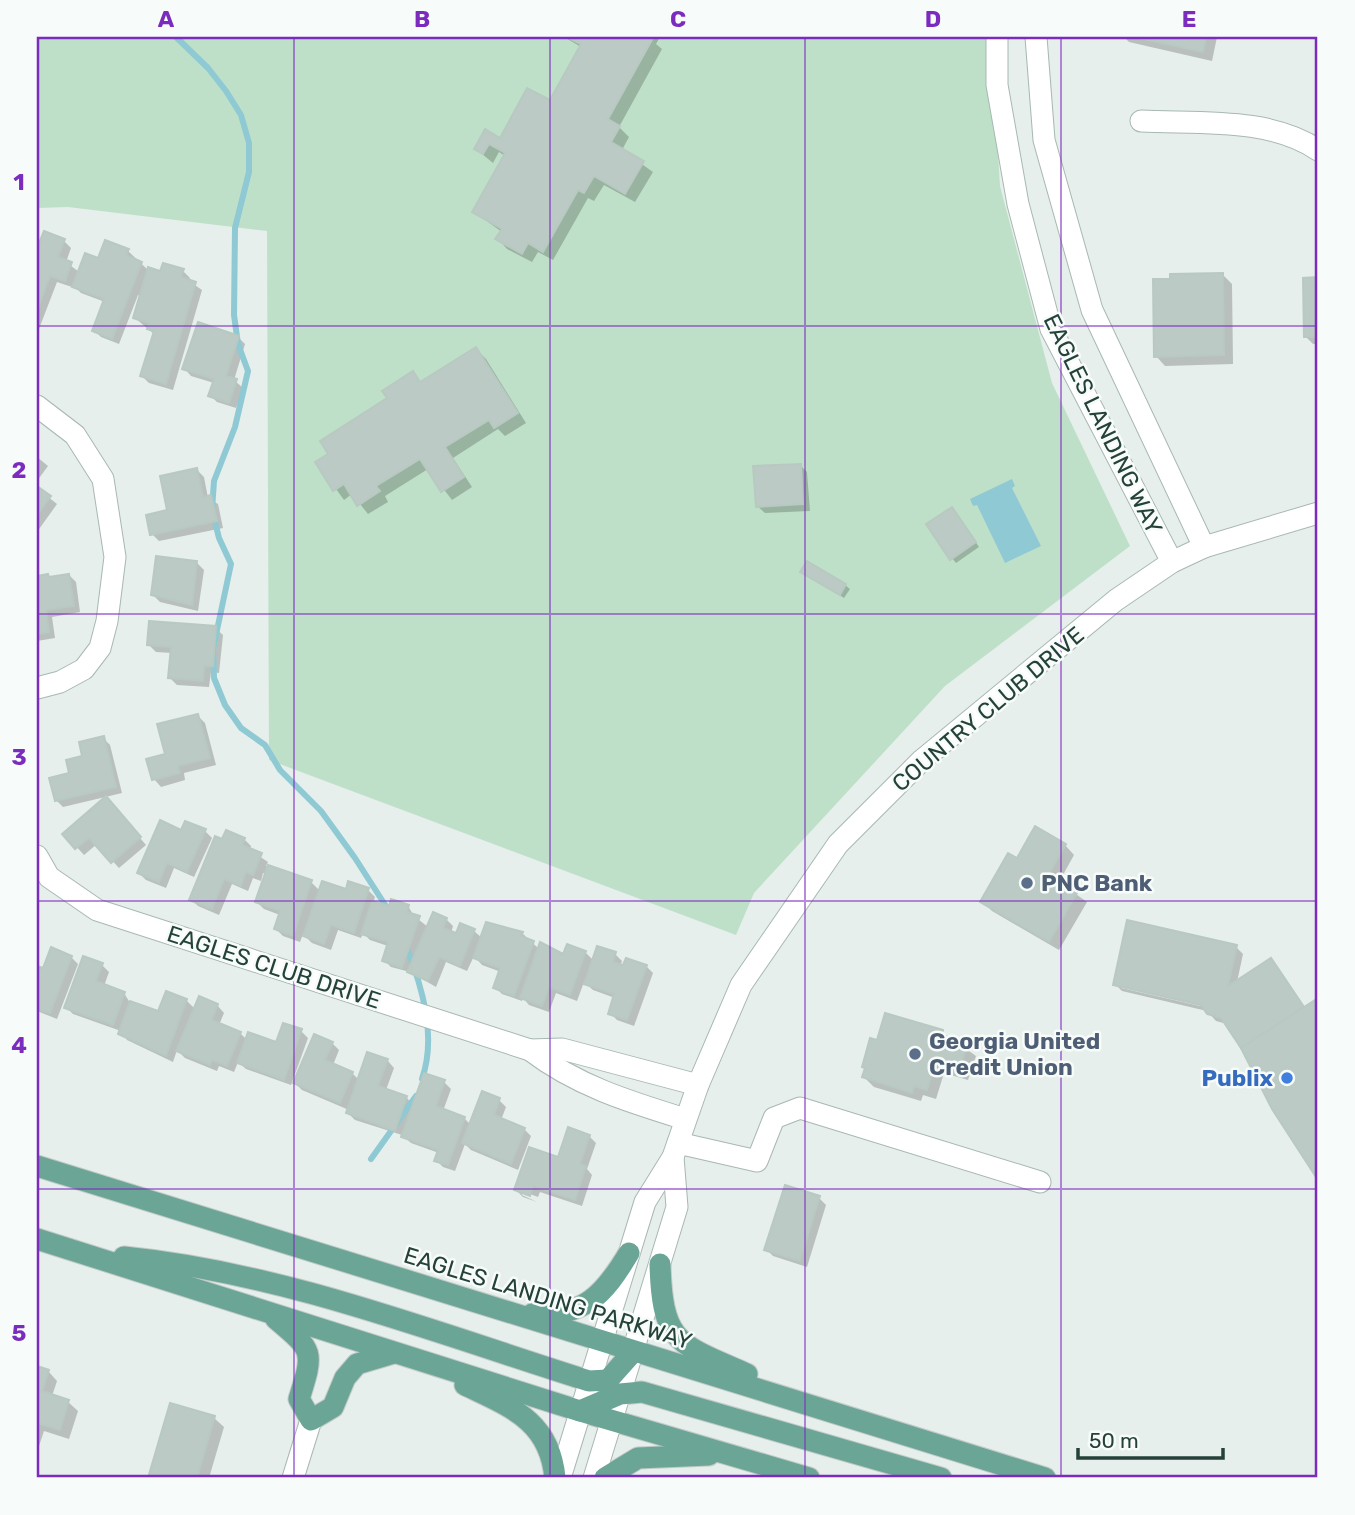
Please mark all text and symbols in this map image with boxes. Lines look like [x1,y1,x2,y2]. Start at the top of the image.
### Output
text: A [158,5,175,33]
text: B [414,5,430,33]
text: C [670,5,686,33]
text: D [925,5,941,33]
text: E [1182,5,1196,33]
text: 1 [13,168,25,196]
street label: EAGLES LANDING WAY [1038,309,1169,539]
text: 2 [12,456,26,484]
street label: COUNTRY CLUB DRIVE [886,621,1090,797]
text: 3 [11,743,27,771]
place label: PNC Bank [1041,869,1153,897]
marker: PNC Bank [1019,875,1035,891]
street label: EAGLES CLUB DRIVE [164,919,384,1015]
place label: Georgia United Credit Union [929,1027,1100,1081]
text: 4 [11,1031,27,1059]
marker: Georgia United Credit Union [907,1046,923,1062]
place label: Publix [1202,1064,1273,1092]
marker: Publix [1279,1070,1295,1086]
street label: EAGLES LANDING PARKWAY [401,1241,696,1355]
text: 5 [12,1319,27,1347]
scale bar [1078,1417,1224,1461]
text: 50 m [1089,1428,1139,1453]

